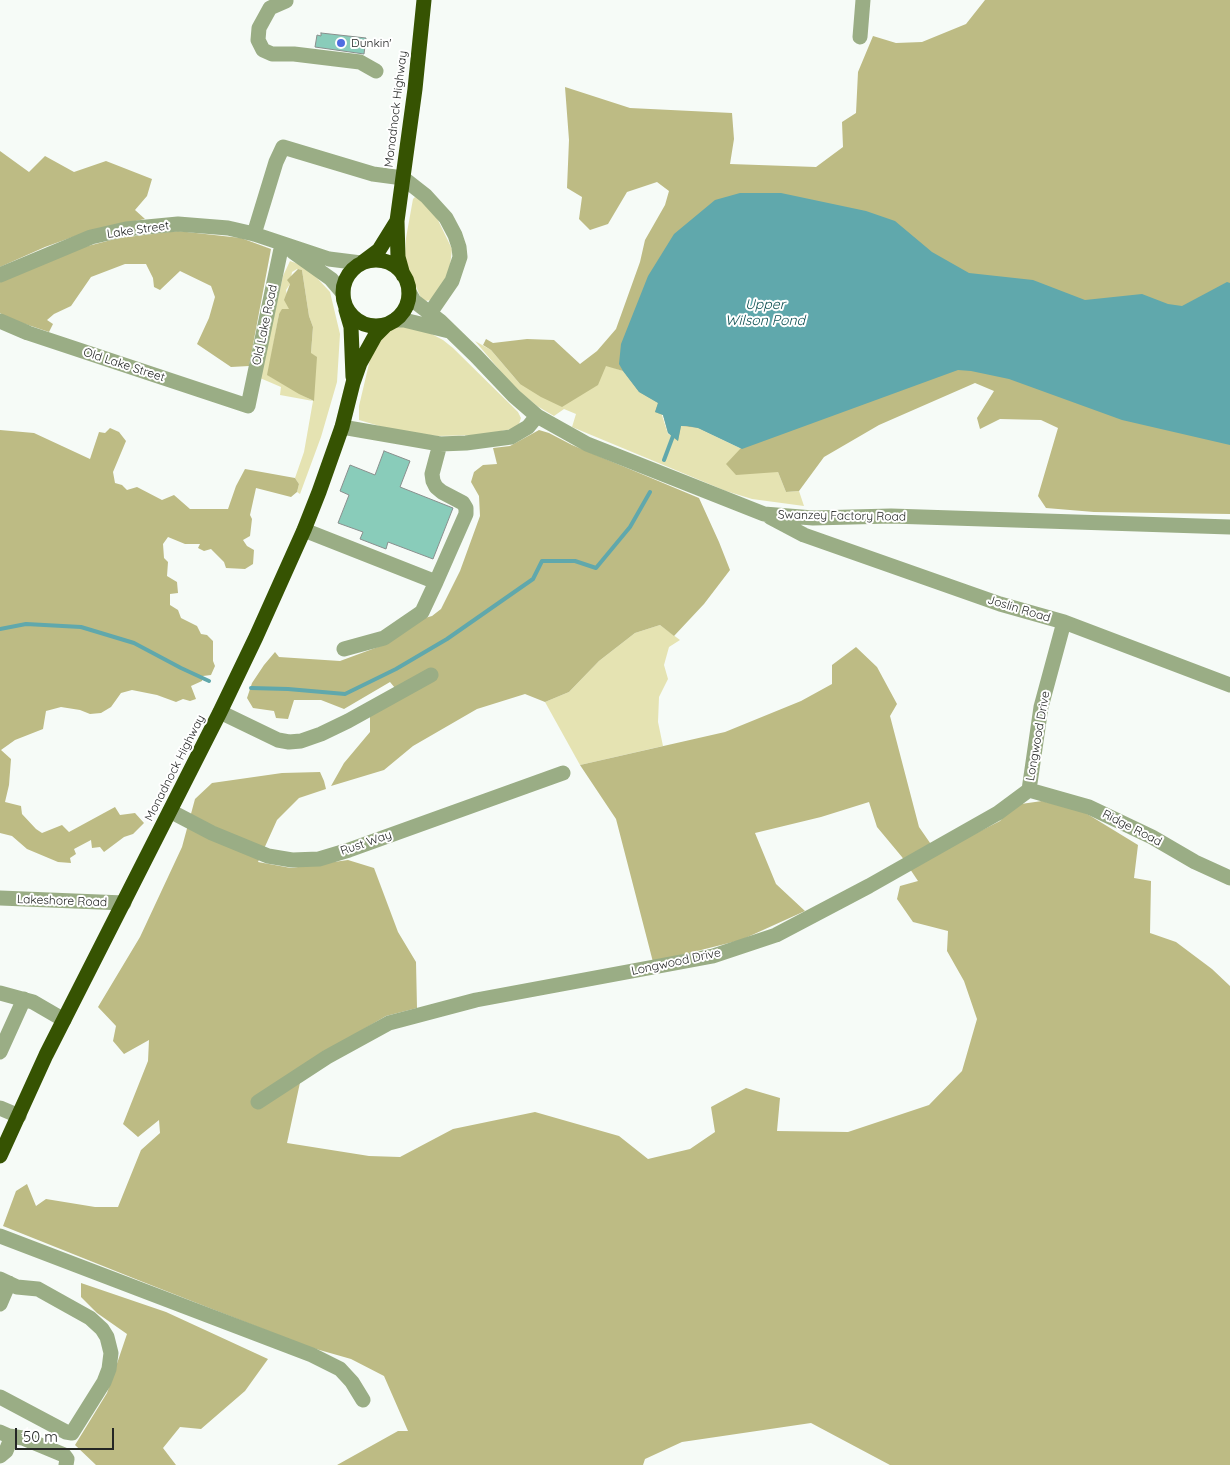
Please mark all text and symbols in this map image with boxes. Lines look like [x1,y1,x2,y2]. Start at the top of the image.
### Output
place label: Dunkin' [351,36,392,50]
marker: Dunkin' [335,37,347,49]
street label: Monadnock Highway [382,50,410,168]
street label: Lake Street [106,219,170,241]
street label: Old Lake Road [249,283,281,367]
water label: Upper Wilson Pond [725,297,805,330]
street label: Old Lake Street [81,345,167,385]
street label: Swanzey Factory Road [778,508,906,524]
street label: Joslin Road [986,593,1052,625]
street label: Longwood Drive [1023,690,1053,782]
street label: Monadnock Highway [142,712,208,824]
street label: Ridge Road [1100,807,1164,849]
street label: Rust Way [338,828,394,858]
street label: Lakeshore Road [17,892,107,910]
street label: Longwood Drive [630,945,722,979]
scale bar [18,1418,116,1450]
text: 50 m [23,1427,58,1446]

